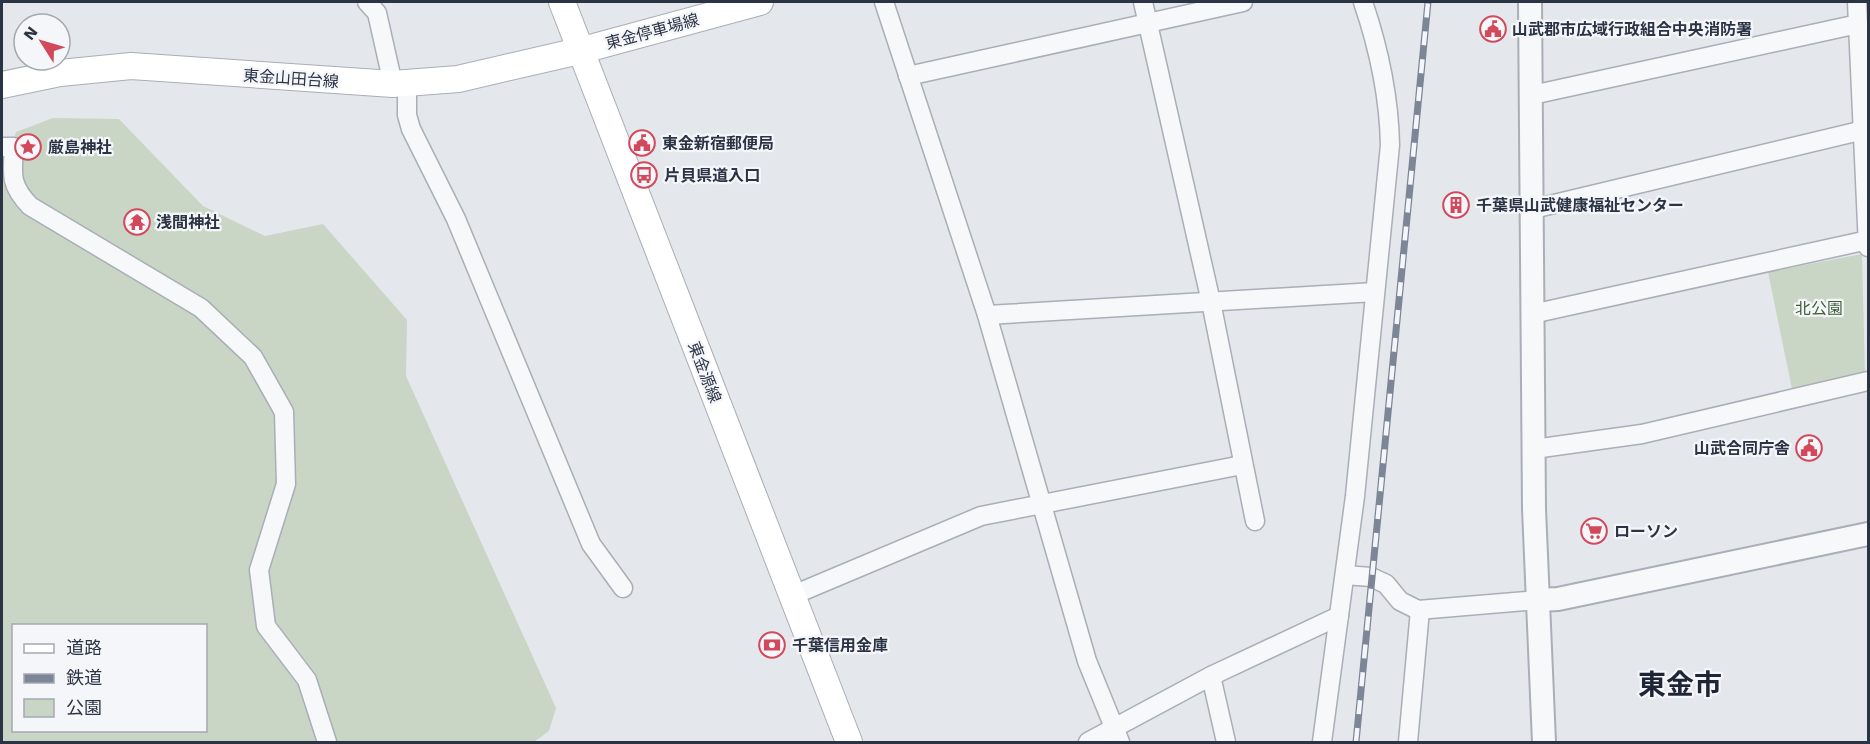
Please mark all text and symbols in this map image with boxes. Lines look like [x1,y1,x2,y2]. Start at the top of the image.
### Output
street label: 東金停車場線 [603,10,701,53]
north arrow [12,12,72,72]
public building icon: 山武郡市広域行政組合中央消防署 [1478,14,1508,44]
place label: 山武郡市広域行政組合中央消防署 [1512,20,1752,39]
text: N [19,23,42,44]
street label: 東金山田台線 [242,66,340,91]
public building icon: 東金新宿郵便局 [627,128,657,158]
place icon: 厳島神社 [13,132,43,162]
place label: 東金新宿郵便局 [662,134,774,153]
place label: 厳島神社 [48,138,112,157]
bus stop icon: 片貝県道入口 [629,160,659,190]
place label: 片貝県道入口 [664,166,760,185]
building icon: 千葉県山武健康福祉センター [1441,190,1471,220]
place label: 千葉県山武健康福祉センター [1476,196,1684,215]
temple icon: 浅間神社 [122,207,152,237]
place label: 浅間神社 [156,213,220,232]
park label: 北公園 [1795,299,1843,318]
street label: 東金源線 [684,339,725,405]
public building icon: 山武合同庁舎 [1794,433,1824,463]
place label: 山武合同庁舎 [1694,439,1790,458]
supermarket icon: ローソン [1579,516,1609,546]
place label: ローソン [1614,522,1678,541]
legend [12,624,207,732]
bank icon: 千葉信用金庫 [757,630,787,660]
place label: 千葉信用金庫 [792,636,888,655]
text: 道路 [66,637,102,658]
text: 鉄道 [66,667,102,688]
district label: 東金市 [1638,668,1722,701]
text: 公園 [66,697,102,718]

